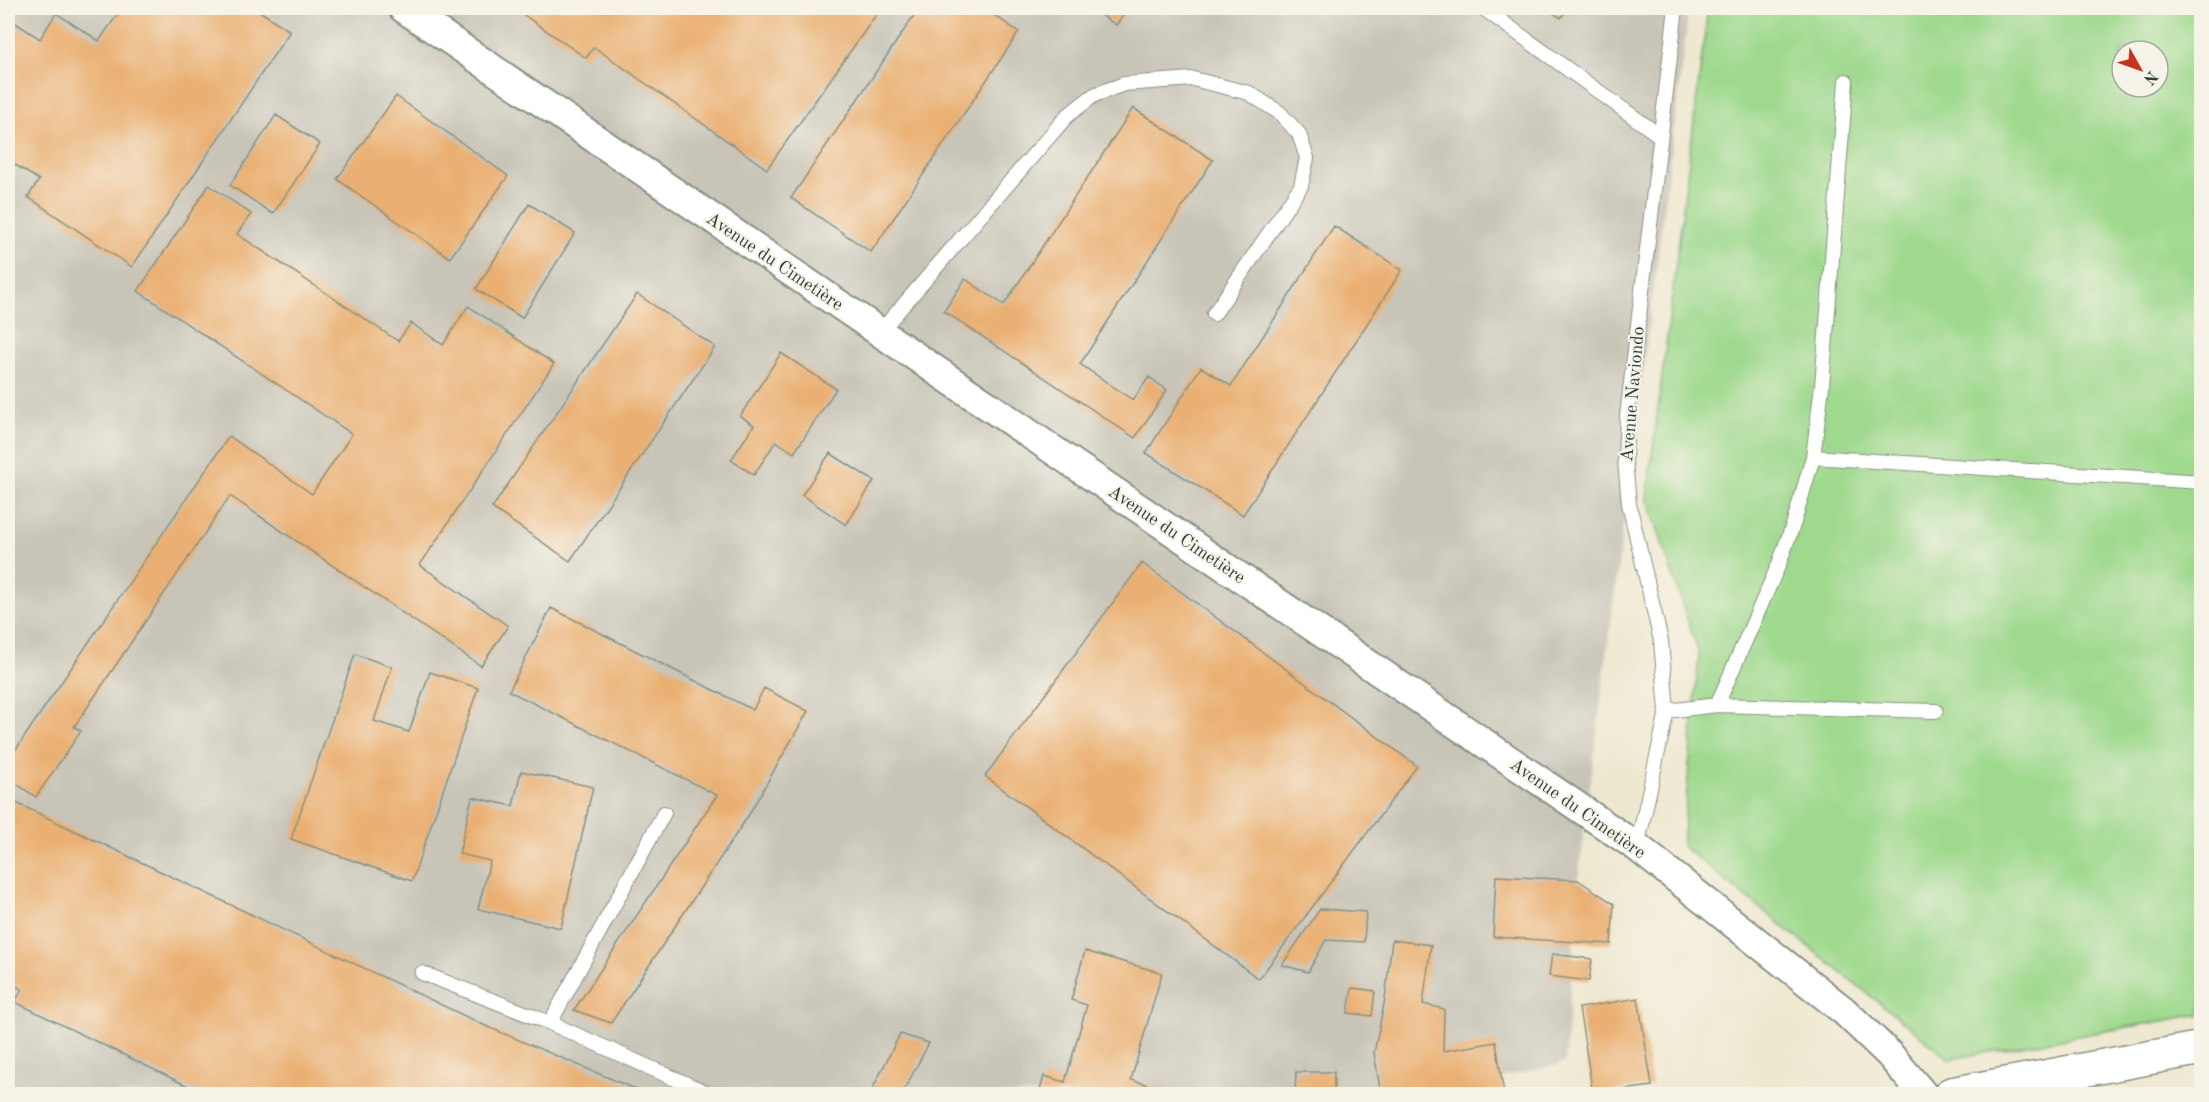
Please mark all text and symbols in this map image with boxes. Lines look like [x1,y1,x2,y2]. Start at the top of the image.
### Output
north arrow [2110,39,2170,99]
text: N [2139,68,2160,88]
street label: Avenue du Cimetière [703,209,846,314]
street label: Avenue Naviondo [1618,326,1648,462]
street label: Avenue du Cimetière [1105,482,1248,587]
street label: Avenue du Cimetière [1506,755,1648,862]

